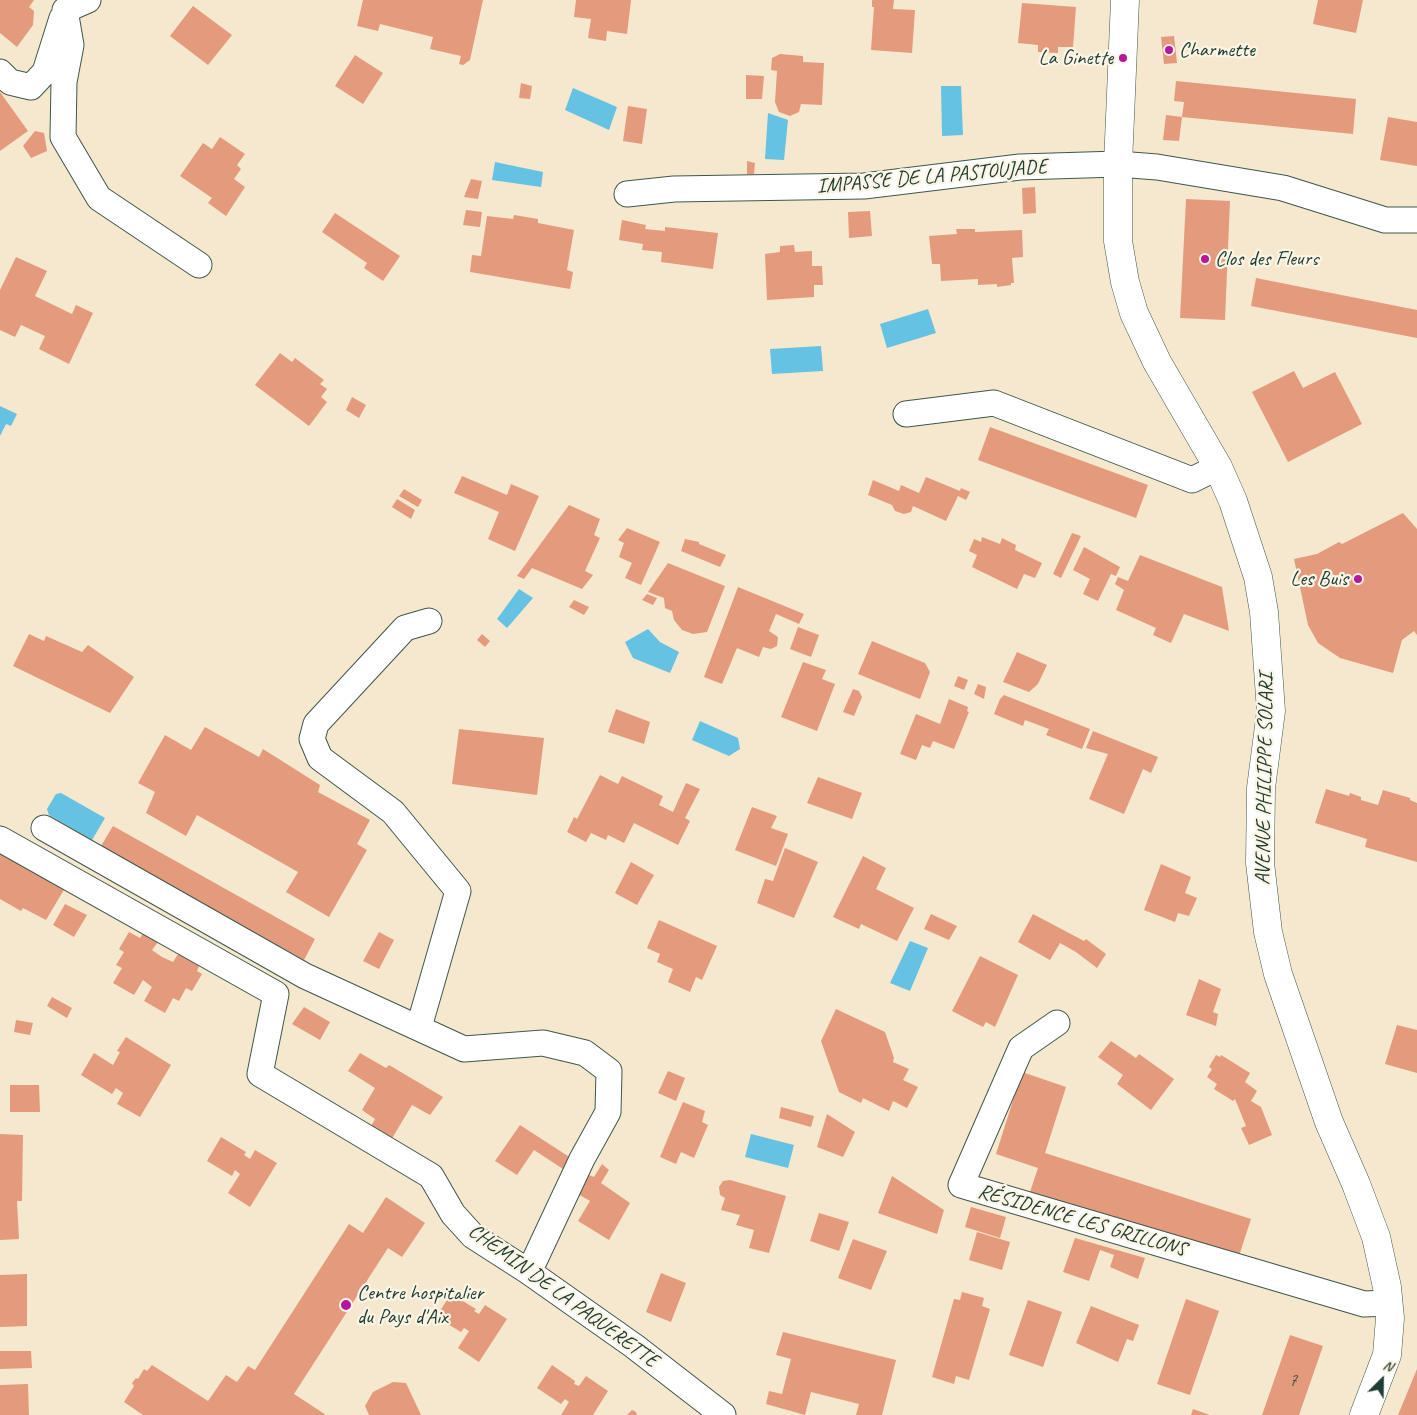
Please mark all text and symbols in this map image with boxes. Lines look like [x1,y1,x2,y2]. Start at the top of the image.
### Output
place label: Charmette [1179,37,1255,63]
marker: Charmette [1163,44,1175,56]
place label: La Ginette [1038,45,1113,71]
marker: La Ginette [1117,52,1129,64]
street label: IMPASSE DE LA PASTOUJADE [816,154,1048,200]
place label: Clos des Fleurs [1215,246,1318,272]
marker: Clos des Fleurs [1199,253,1211,265]
place label: Les Buis [1290,566,1348,592]
marker: Les Buis [1352,573,1364,585]
street label: AVENUE PHILIPPE SOLARI [1251,673,1279,885]
street label: RÉSIDENCE LES GRILLONS [975,1179,1189,1263]
street label: CHEMIN DE LA PAQUERETTE [463,1219,663,1373]
place label: Centre hospitalier du Pays d'Aix [357,1280,483,1330]
marker: Centre hospitalier du Pays d'Aix [339,1298,353,1312]
north arrow [1357,1355,1407,1405]
text: N [1381,1356,1395,1375]
house number: 7 [1289,1370,1297,1392]

